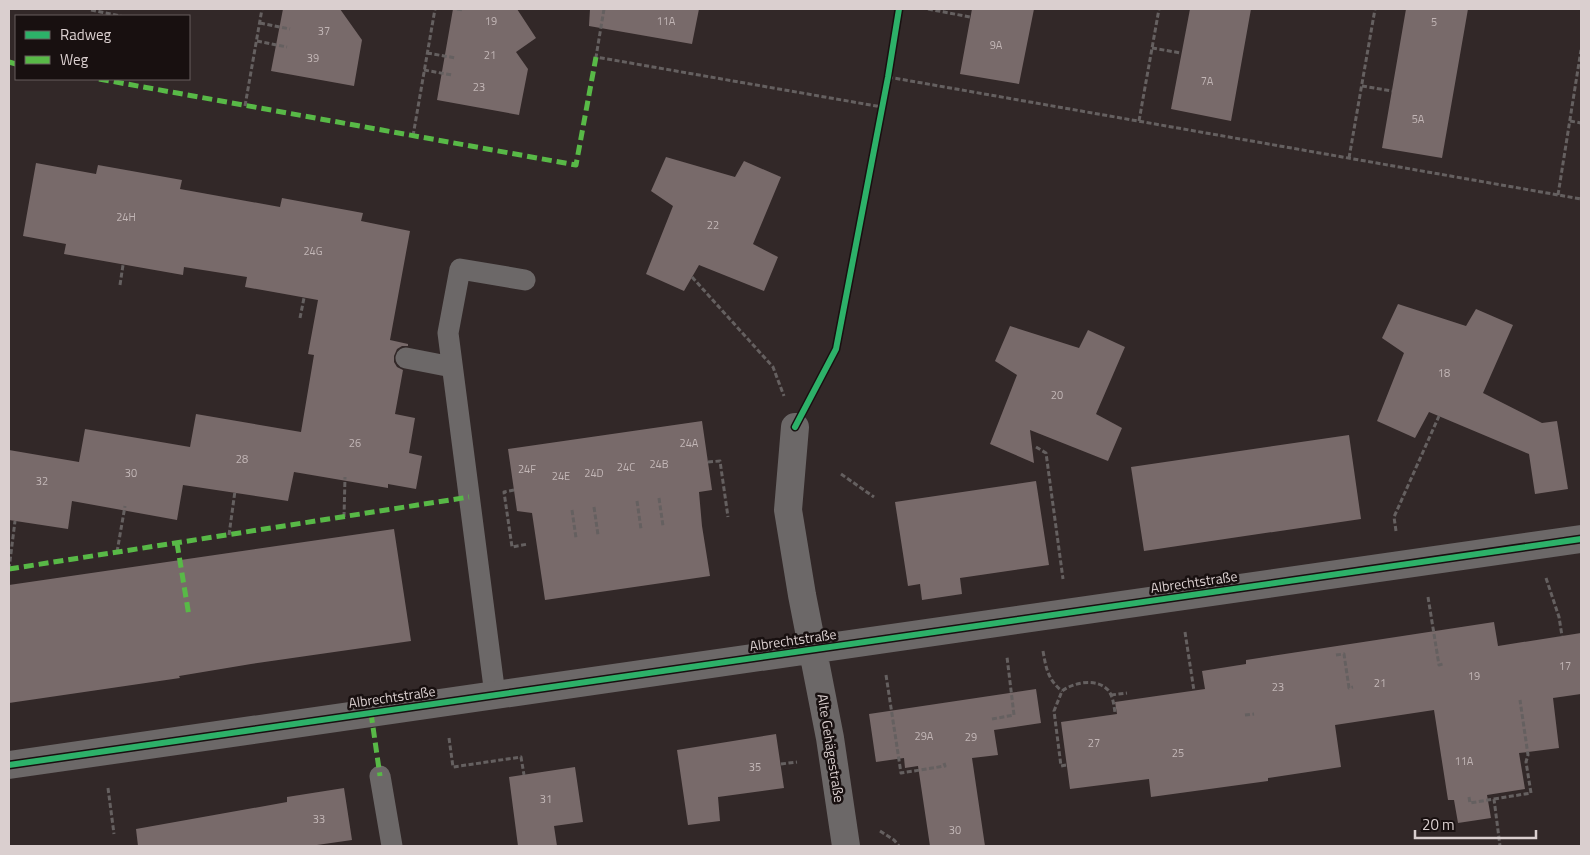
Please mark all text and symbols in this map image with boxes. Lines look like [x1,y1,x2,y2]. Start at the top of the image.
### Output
house number: 19 [485,13,497,29]
house number: 11A [657,13,676,29]
house number: 5 [1431,14,1437,30]
legend [15,15,190,80]
text: Radweg [60,23,112,46]
house number: 37 [318,23,330,39]
house number: 9A [990,37,1003,53]
house number: 21 [484,47,496,63]
text: Weg [60,48,89,71]
house number: 39 [307,50,319,66]
house number: 7A [1201,73,1214,89]
house number: 23 [473,79,485,95]
house number: 5A [1412,111,1425,127]
house number: 24H [116,209,136,225]
house number: 22 [707,217,719,233]
house number: 24G [303,243,323,259]
house number: 18 [1438,365,1450,381]
house number: 20 [1051,387,1063,403]
house number: 26 [349,435,361,451]
house number: 24A [680,435,699,451]
house number: 28 [236,451,248,467]
house number: 24B [649,456,669,472]
house number: 24C [617,459,635,475]
house number: 24F [518,461,536,477]
house number: 30 [125,465,137,481]
house number: 24D [584,465,604,481]
house number: 24E [552,468,570,484]
house number: 32 [36,473,48,489]
street label: Albrechtstraße [1149,565,1239,598]
street label: Albrechtstraße [748,623,838,656]
house number: 17 [1559,658,1571,674]
house number: 19 [1468,668,1480,684]
house number: 21 [1374,675,1386,691]
house number: 23 [1272,679,1284,695]
street label: Albrechtstraße [347,680,437,713]
street label: Alte Gehägestraße [813,692,850,804]
house number: 29A [915,728,934,744]
house number: 29 [965,729,977,745]
house number: 27 [1088,735,1100,751]
house number: 25 [1172,745,1184,761]
house number: 11A [1455,753,1474,769]
house number: 35 [749,759,761,775]
house number: 31 [540,791,552,807]
scale bar [1415,808,1536,840]
house number: 33 [313,811,325,827]
text: 20 m [1422,813,1455,836]
house number: 30 [949,822,961,838]

